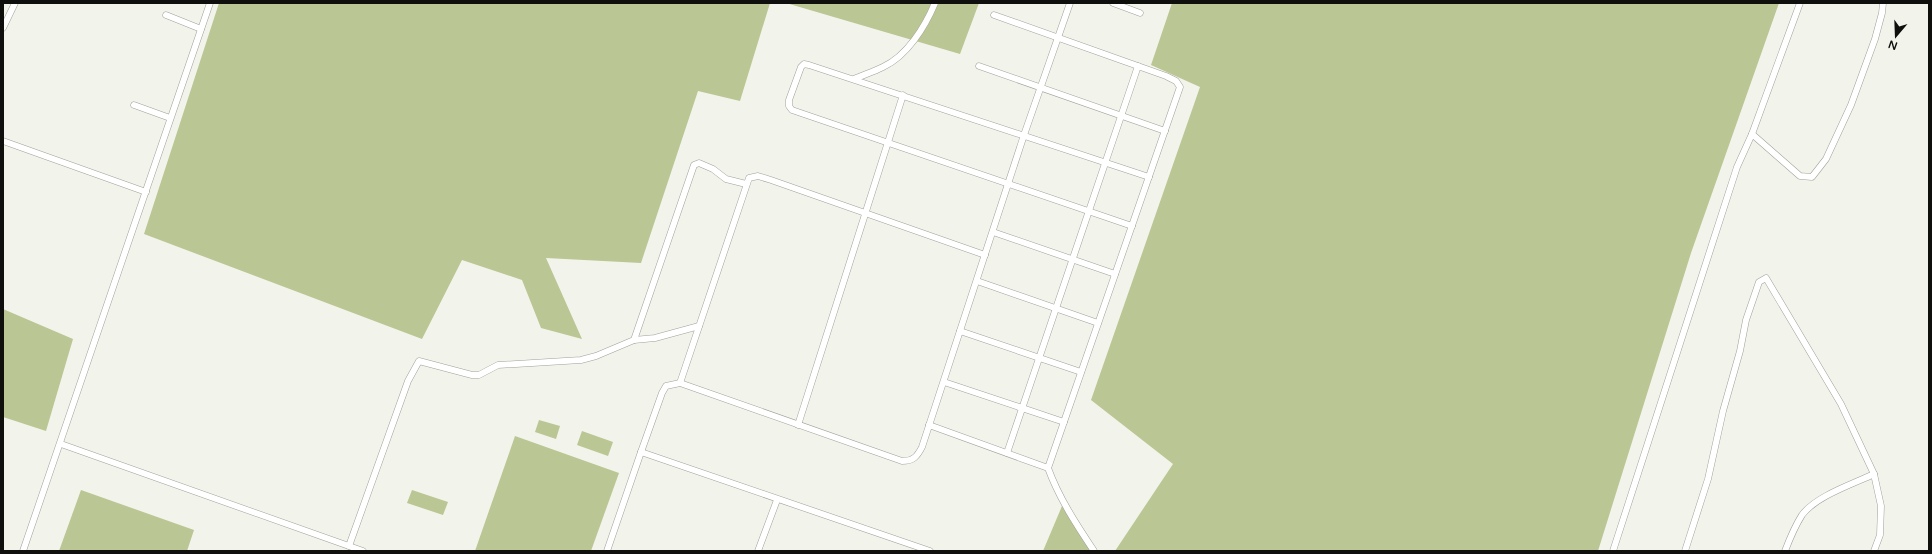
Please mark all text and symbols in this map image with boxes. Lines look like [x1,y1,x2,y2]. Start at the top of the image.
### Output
north arrow [1876,16,1916,56]
text: N [1887,37,1899,53]

